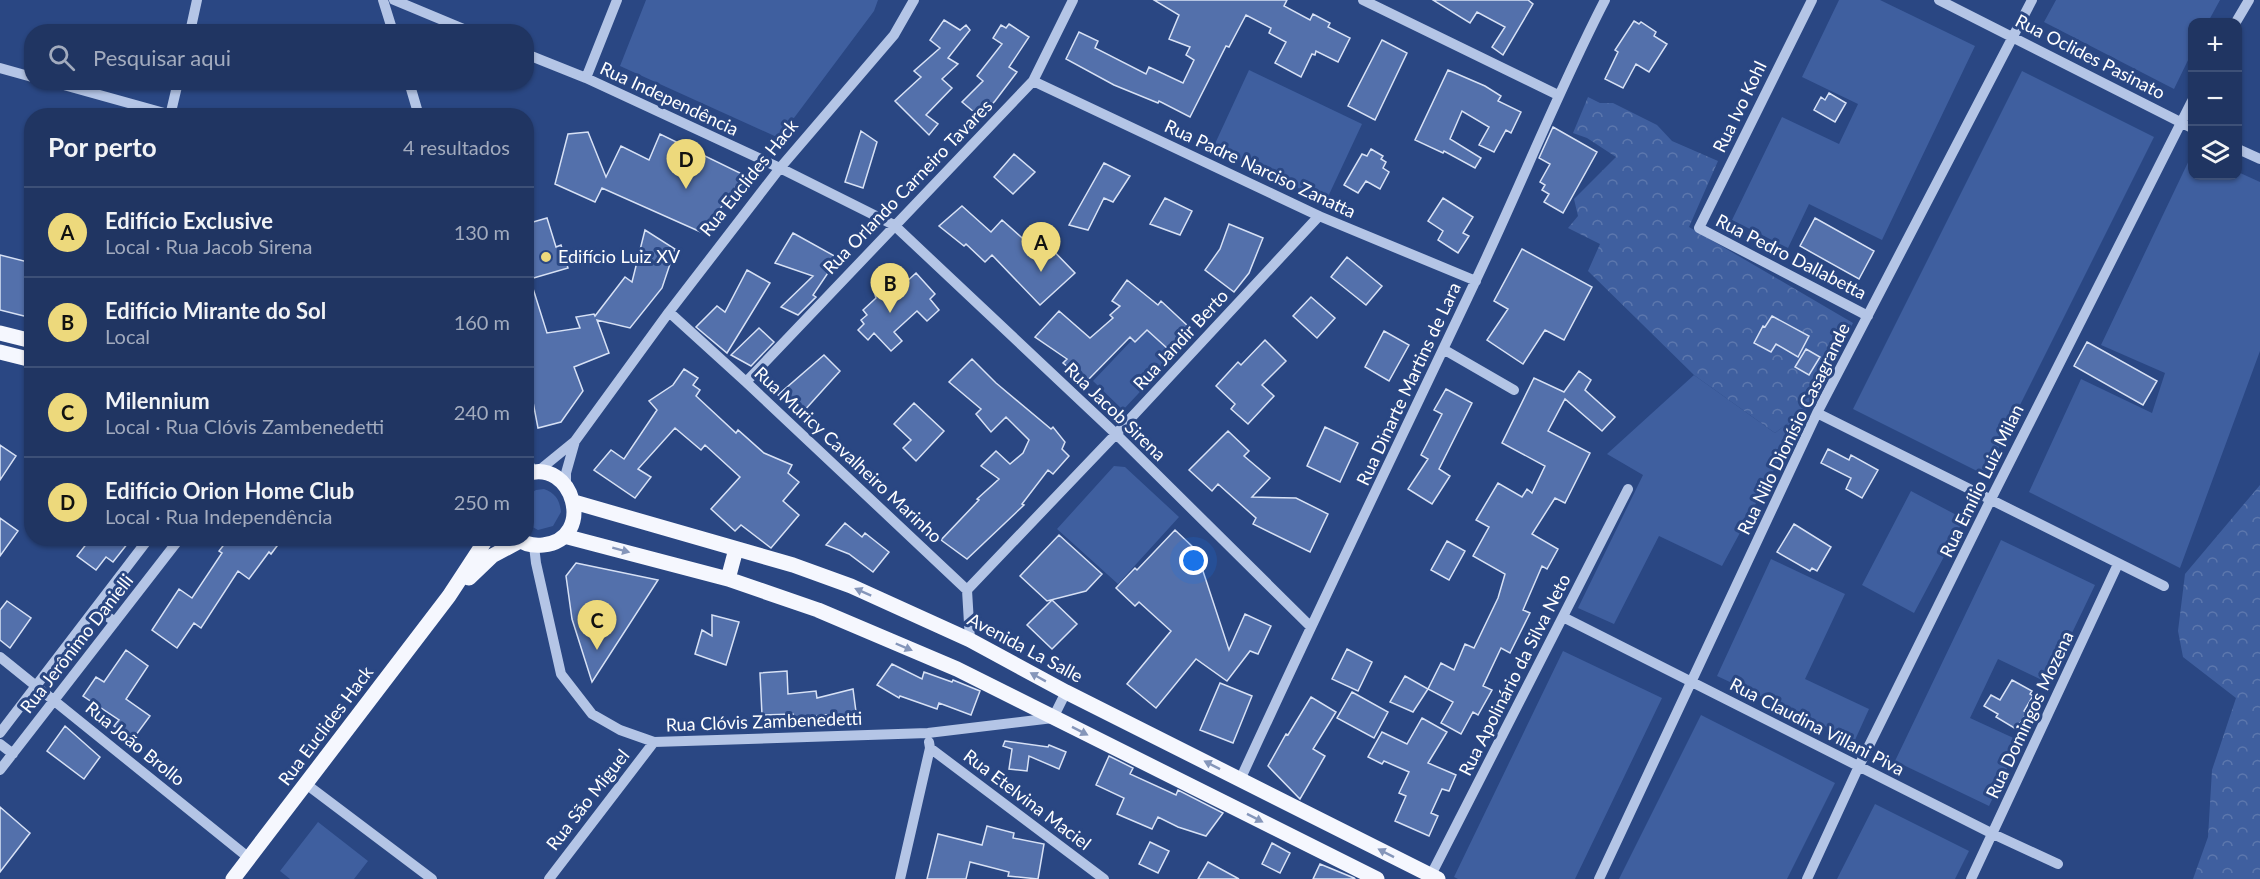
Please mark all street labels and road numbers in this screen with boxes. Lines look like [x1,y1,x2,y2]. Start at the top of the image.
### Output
street label: Rua Oclides Pasinato [2012,9,2169,103]
street label: Rua Independência [597,56,742,140]
street label: Rua Ivo Kohl [1708,57,1771,156]
street label: Rua Orlando Carneiro Tavares [818,94,997,278]
street label: Rua Euclides Hack [694,114,803,240]
street label: Rua Padre Narciso Zanatta [1161,114,1359,222]
street label: Rua Pedro Dallabetta [1712,209,1870,304]
street label: Rua Dinarte Martins de Lara [1351,279,1465,489]
street label: Rua Jandir Berto [1128,284,1232,394]
street label: Rua Nilo Dionísio Casagrande [1732,319,1854,538]
street label: Rua Jacob Sirena [1061,357,1171,465]
street label: Rua Muricy Cavalheiro Marinho [750,361,947,547]
street label: Rua Emílio Luiz Milan [1935,400,2028,561]
street label: Rua Jerônimo Danielli [15,570,137,717]
street label: Rua Apolinário da Silva Neto [1454,570,1575,779]
street label: Avenida La Salle [964,608,1087,687]
street label: Rua Domingos Mozena [1981,627,2078,802]
street label: Rua Euclides Hack [273,661,378,789]
street label: Rua Claudina Villani Piva [1726,672,1908,780]
street label: Rua João Brollo [81,696,190,790]
street label: Rua Clóvis Zambenedetti [665,707,863,735]
street label: Rua Etelvina Maciel [960,744,1096,854]
street label: Rua São Miguel [541,745,633,854]

